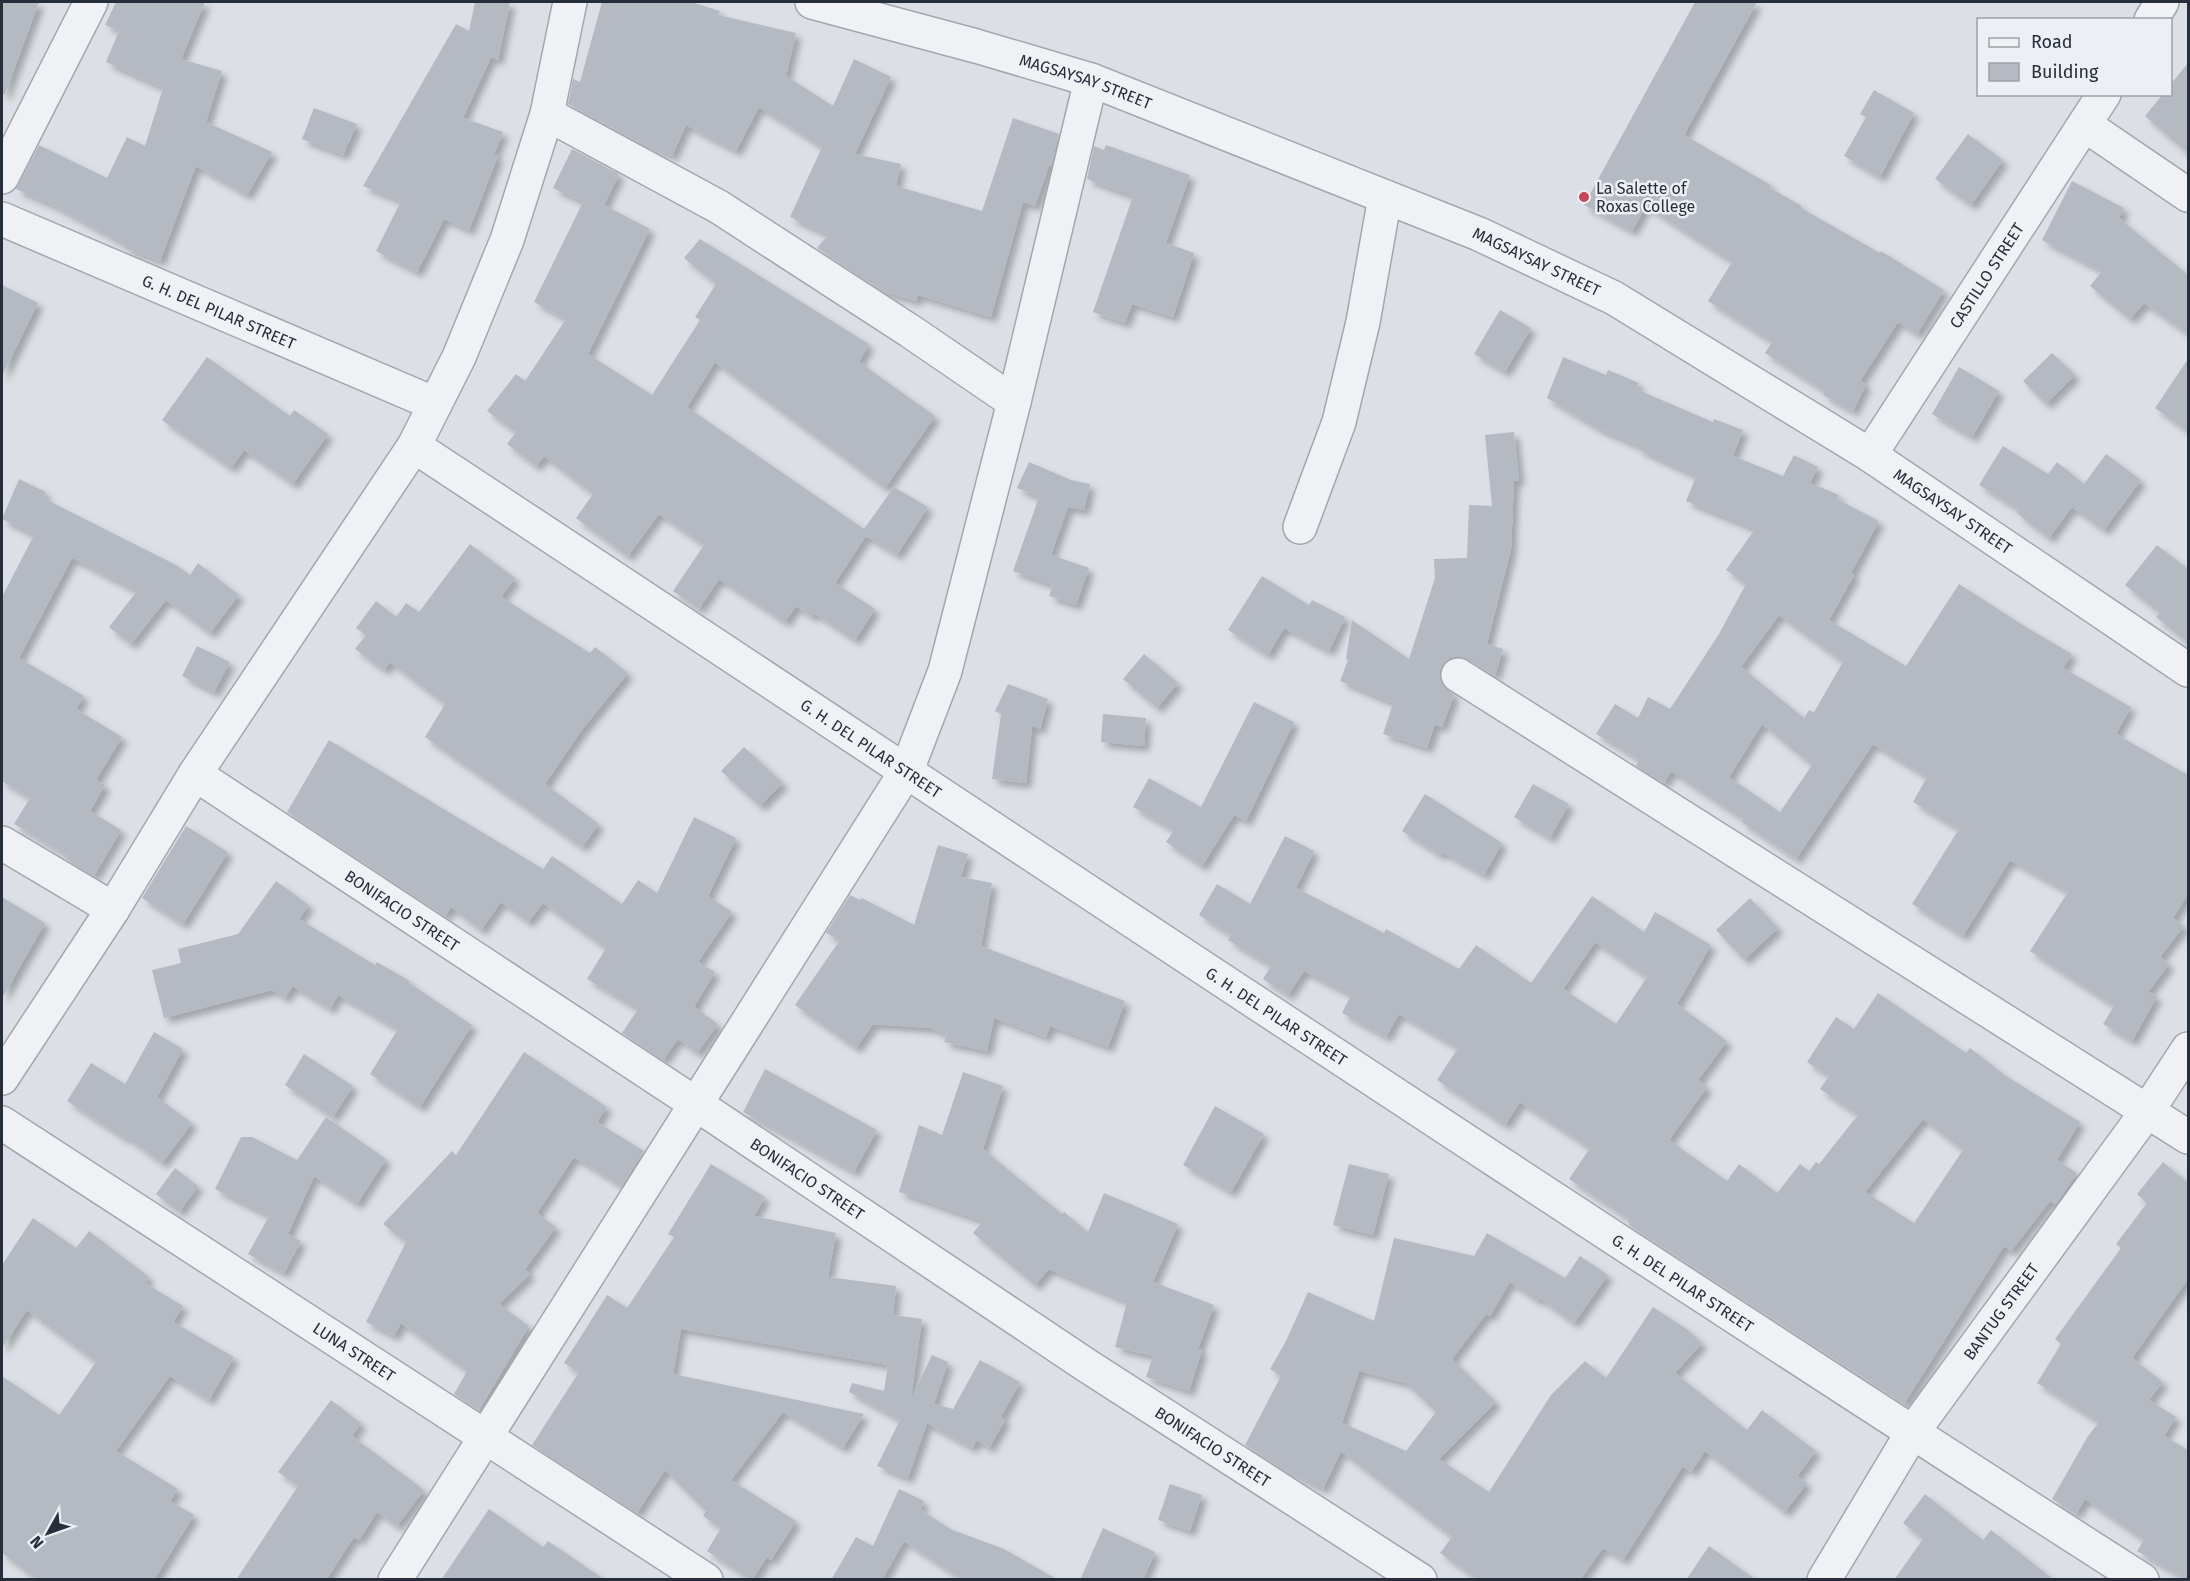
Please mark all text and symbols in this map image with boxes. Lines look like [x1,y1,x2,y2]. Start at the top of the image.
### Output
legend [1977,18,2172,96]
text: Road [2031,31,2073,53]
street label: MAGSAYSAY STREET [1017,50,1155,113]
text: Building [2031,61,2099,83]
place label: La Salette of Roxas College [1596,179,1695,216]
marker: La Salette of Roxas College [1577,190,1591,204]
street label: CASTILLO STREET [1945,219,2028,332]
street label: MAGSAYSAY STREET [1470,223,1604,300]
street label: G. H. DEL PILAR STREET [139,271,299,353]
street label: MAGSAYSAY STREET [1890,464,2016,558]
street label: G. H. DEL PILAR STREET [797,695,946,802]
street label: BONIFACIO STREET [341,866,464,955]
street label: G. H. DEL PILAR STREET [1202,963,1351,1070]
street label: BONIFACIO STREET [747,1134,869,1224]
street label: G. H. DEL PILAR STREET [1609,1230,1758,1336]
street label: BANTUG STREET [1959,1259,2043,1363]
street label: LUNA STREET [310,1318,400,1386]
street label: BONIFACIO STREET [1152,1403,1275,1491]
north arrow [18,1503,78,1563]
text: N [26,1532,48,1552]

